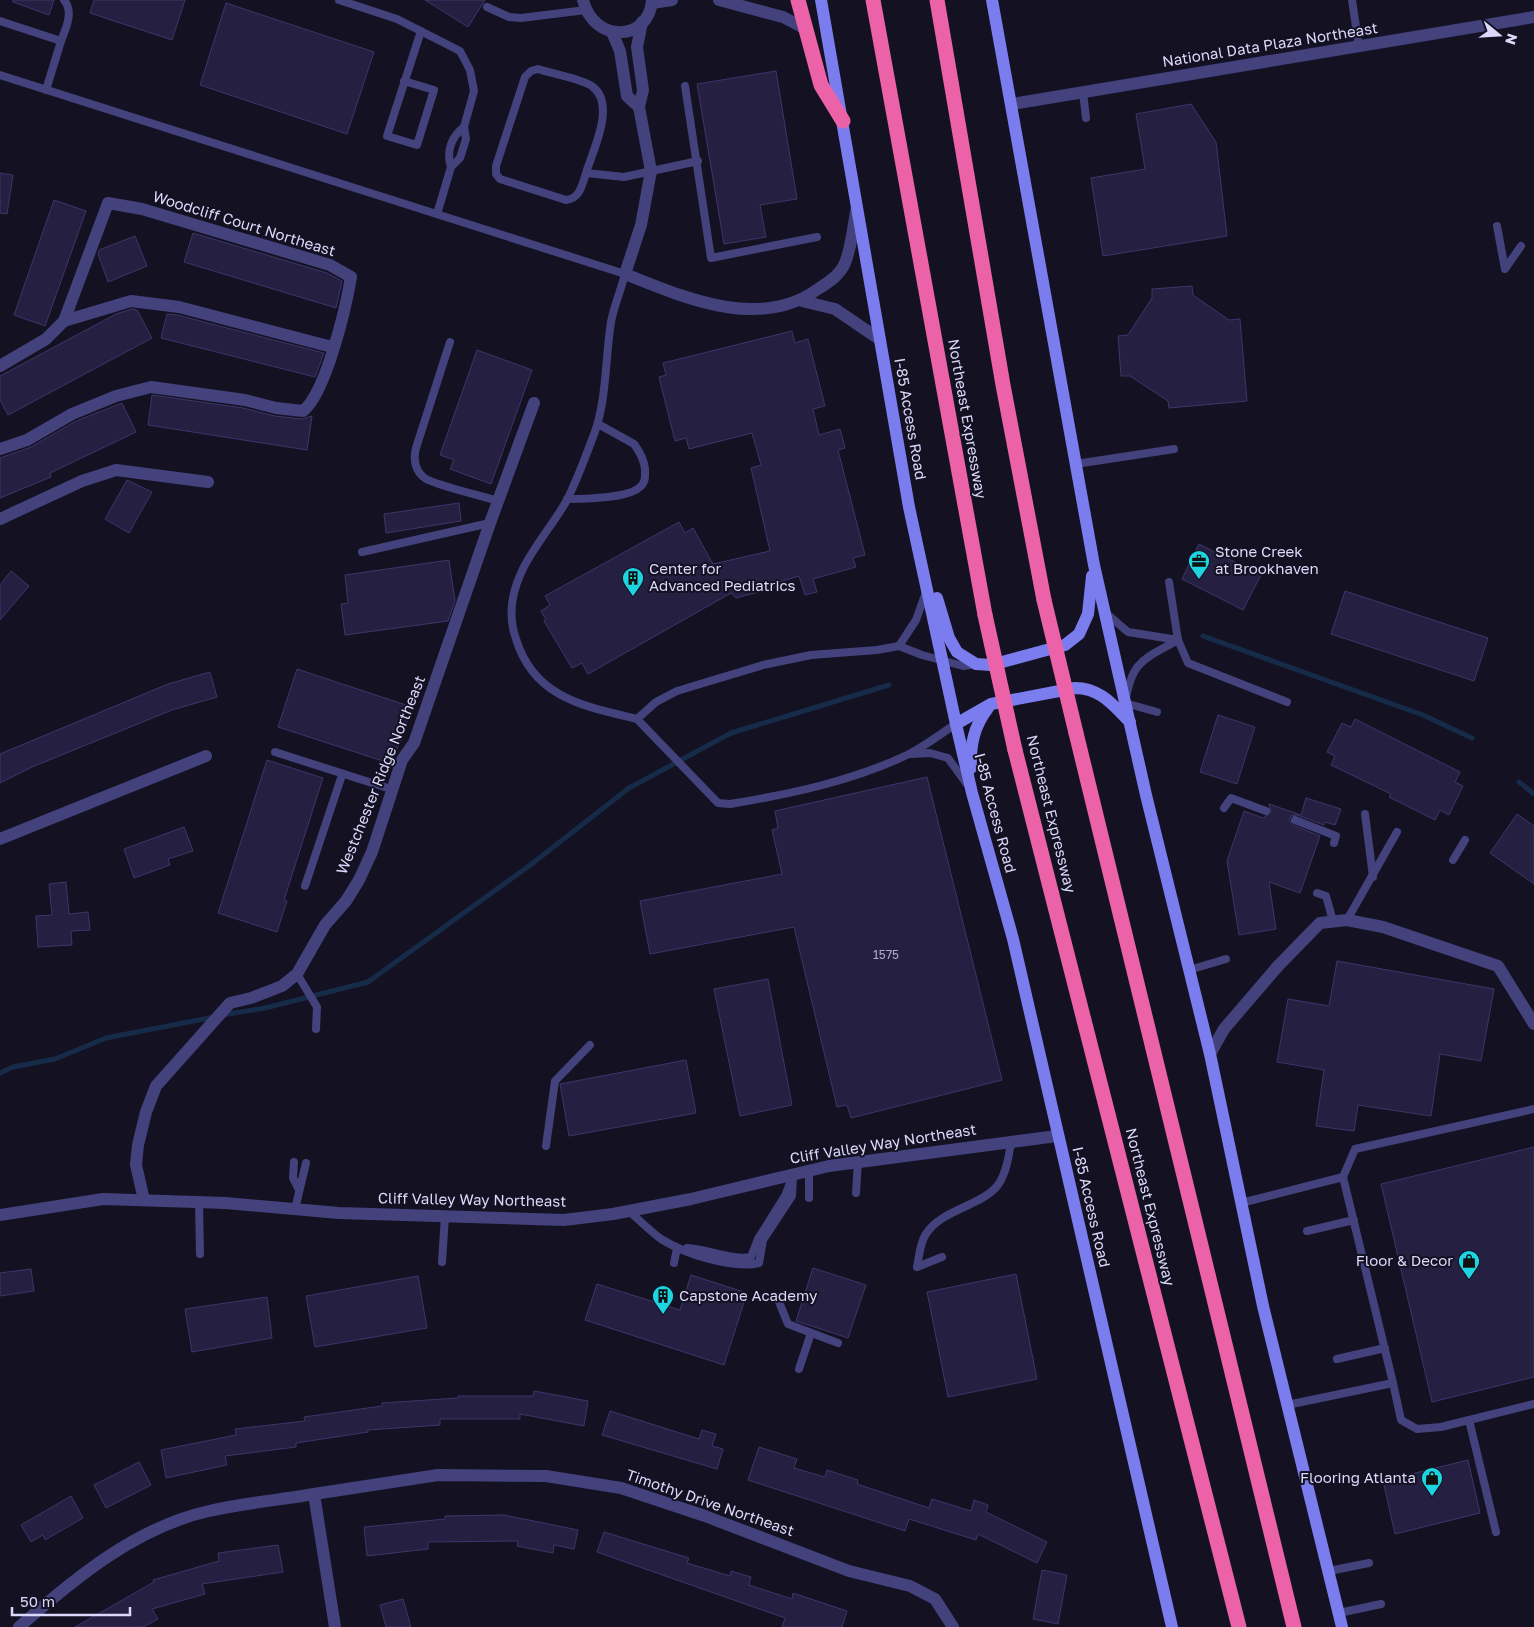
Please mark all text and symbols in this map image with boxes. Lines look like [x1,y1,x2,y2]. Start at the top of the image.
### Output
north arrow [1474,10,1524,60]
street label: National Data Plaza Northeast [1161,18,1379,70]
text: N [1502,31,1522,47]
street label: Woodcliff Court Northeast [151,187,338,259]
street label: Northeast Expressway [945,337,991,501]
street label: I-85 Access Road [891,357,931,481]
place label: Stone Creek at Brookhaven [1215,542,1319,577]
office icon: Stone Creek at Brookhaven [1187,549,1211,580]
place label: Center for Advanced Pediatrics [649,559,796,594]
building icon: Center for Advanced Pediatrics [621,566,645,597]
street label: Westchester Ridge Northeast [332,673,428,877]
street label: Northeast Expressway [1024,733,1080,895]
street label: I-85 Access Road [971,751,1021,875]
house number: 1575 [873,947,899,962]
street label: Cliff Valley Way Northeast [788,1119,977,1167]
street label: Northeast Expressway [1123,1126,1179,1288]
street label: I-85 Access Road [1069,1145,1115,1269]
street label: Cliff Valley Way Northeast [378,1188,566,1210]
shop icon: Floor & Decor [1457,1249,1481,1280]
place label: Floor & Decor [1356,1251,1453,1269]
building icon: Capstone Academy [651,1284,675,1315]
place label: Capstone Academy [679,1286,818,1304]
street label: Timothy Drive Northeast [624,1465,797,1539]
shop icon: Flooring Atlanta [1420,1466,1444,1497]
place label: Flooring Atlanta [1300,1468,1416,1486]
scale bar [12,1584,130,1616]
text: 50 m [20,1592,55,1610]

